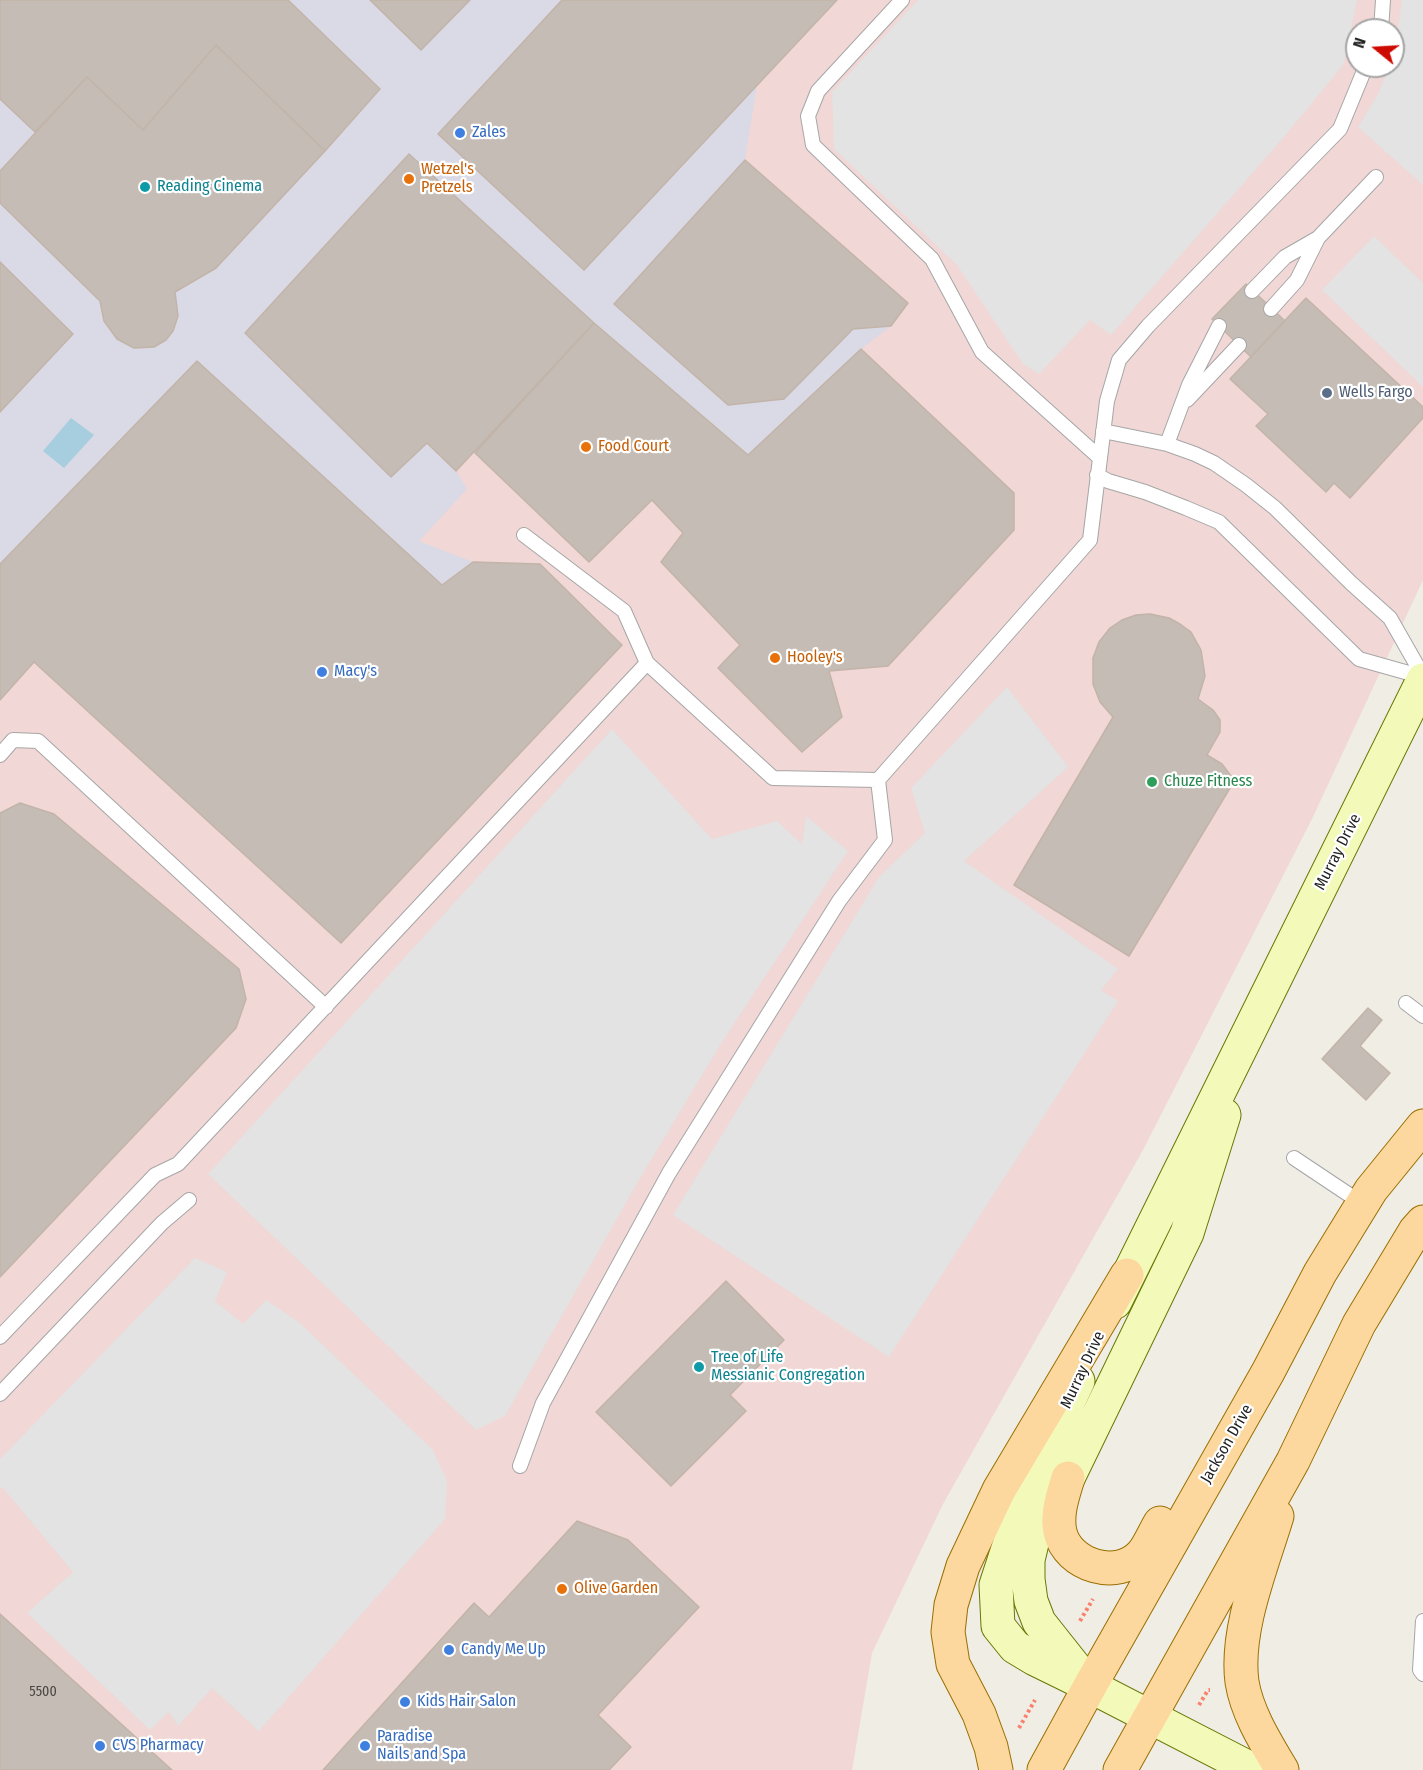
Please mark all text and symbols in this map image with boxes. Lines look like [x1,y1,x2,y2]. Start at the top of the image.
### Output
north arrow [1345,18,1405,78]
text: N [1349,35,1370,50]
place label: Zales [472,123,506,143]
marker: Zales [453,126,467,140]
place label: Wetzel's Pretzels [421,160,474,198]
marker: Wetzel's Pretzels [402,172,416,186]
place label: Reading Cinema [157,177,262,197]
marker: Reading Cinema [138,180,152,194]
place label: Wells Fargo [1339,383,1413,403]
marker: Wells Fargo [1320,386,1334,400]
place label: Food Court [598,437,669,457]
marker: Food Court [579,440,593,454]
place label: Hooley's [787,648,843,668]
marker: Hooley's [768,651,782,665]
place label: Macy's [334,662,377,682]
marker: Macy's [315,665,329,679]
place label: Chuze Fitness [1164,772,1252,792]
marker: Chuze Fitness [1145,775,1159,789]
street label: Murray Drive [1311,811,1365,893]
street label: Murray Drive [1057,1328,1109,1412]
place label: Tree of Life Messianic Congregation [711,1348,865,1386]
marker: Tree of Life Messianic Congregation [692,1360,706,1374]
street label: Jackson Drive [1197,1401,1257,1487]
place label: Olive Garden [574,1579,658,1599]
marker: Olive Garden [555,1582,569,1596]
place label: Candy Me Up [461,1640,546,1660]
marker: Candy Me Up [442,1643,456,1657]
house number: 5500 [29,1684,57,1700]
place label: Kids Hair Salon [417,1692,516,1712]
marker: Kids Hair Salon [398,1695,412,1709]
place label: Paradise Nails and Spa [377,1727,466,1765]
place label: CVS Pharmacy [112,1736,204,1756]
marker: CVS Pharmacy [93,1739,107,1753]
marker: Paradise Nails and Spa [358,1739,372,1753]

